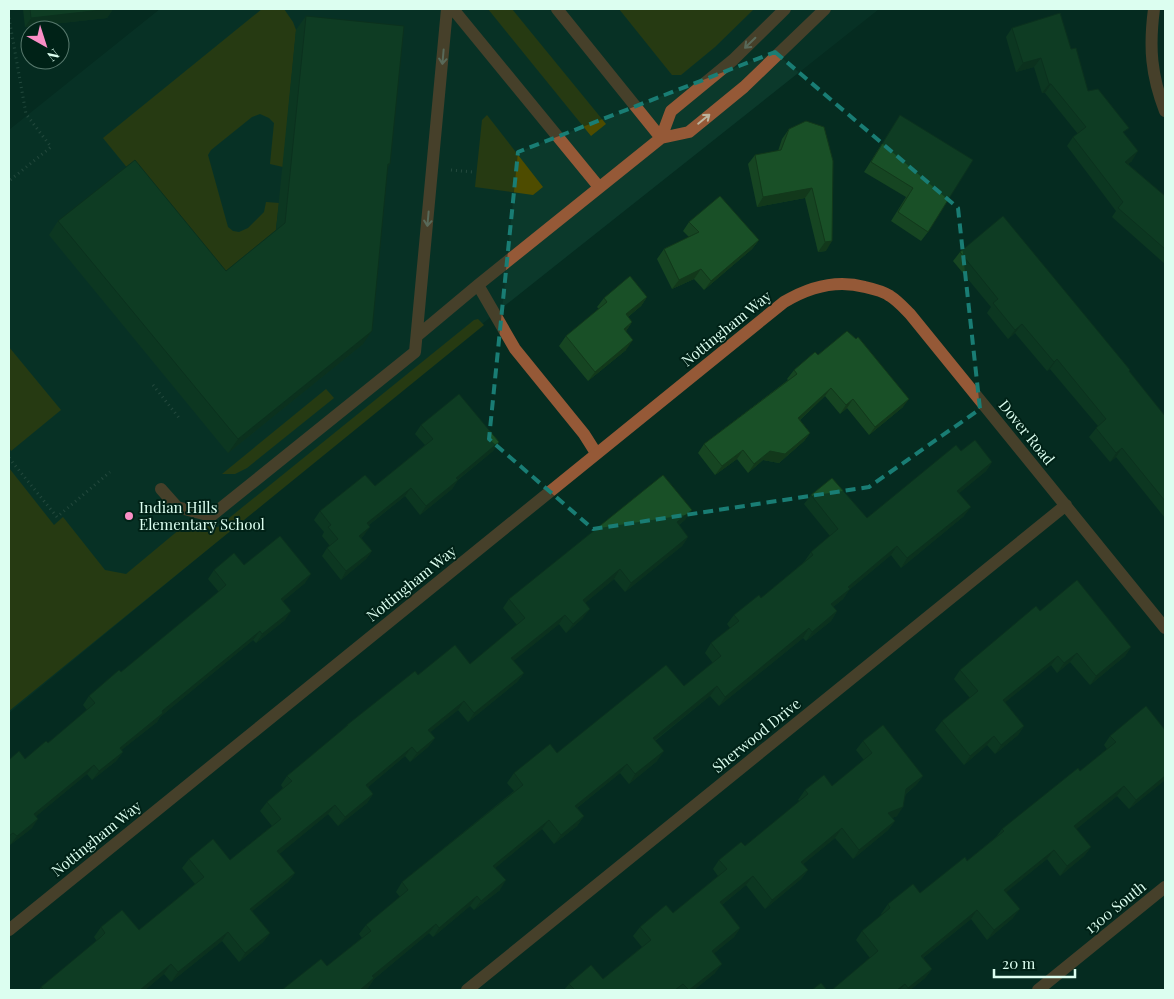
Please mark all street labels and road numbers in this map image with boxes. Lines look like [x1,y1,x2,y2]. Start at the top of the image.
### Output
street label: Nottingham Way [677,285,775,370]
street label: Dover Road [995,395,1059,469]
street label: Nottingham Way [362,540,460,625]
street label: Sherwood Drive [708,693,804,777]
street label: Nottingham Way [47,795,145,880]
street label: 1300 South [1080,876,1150,938]

